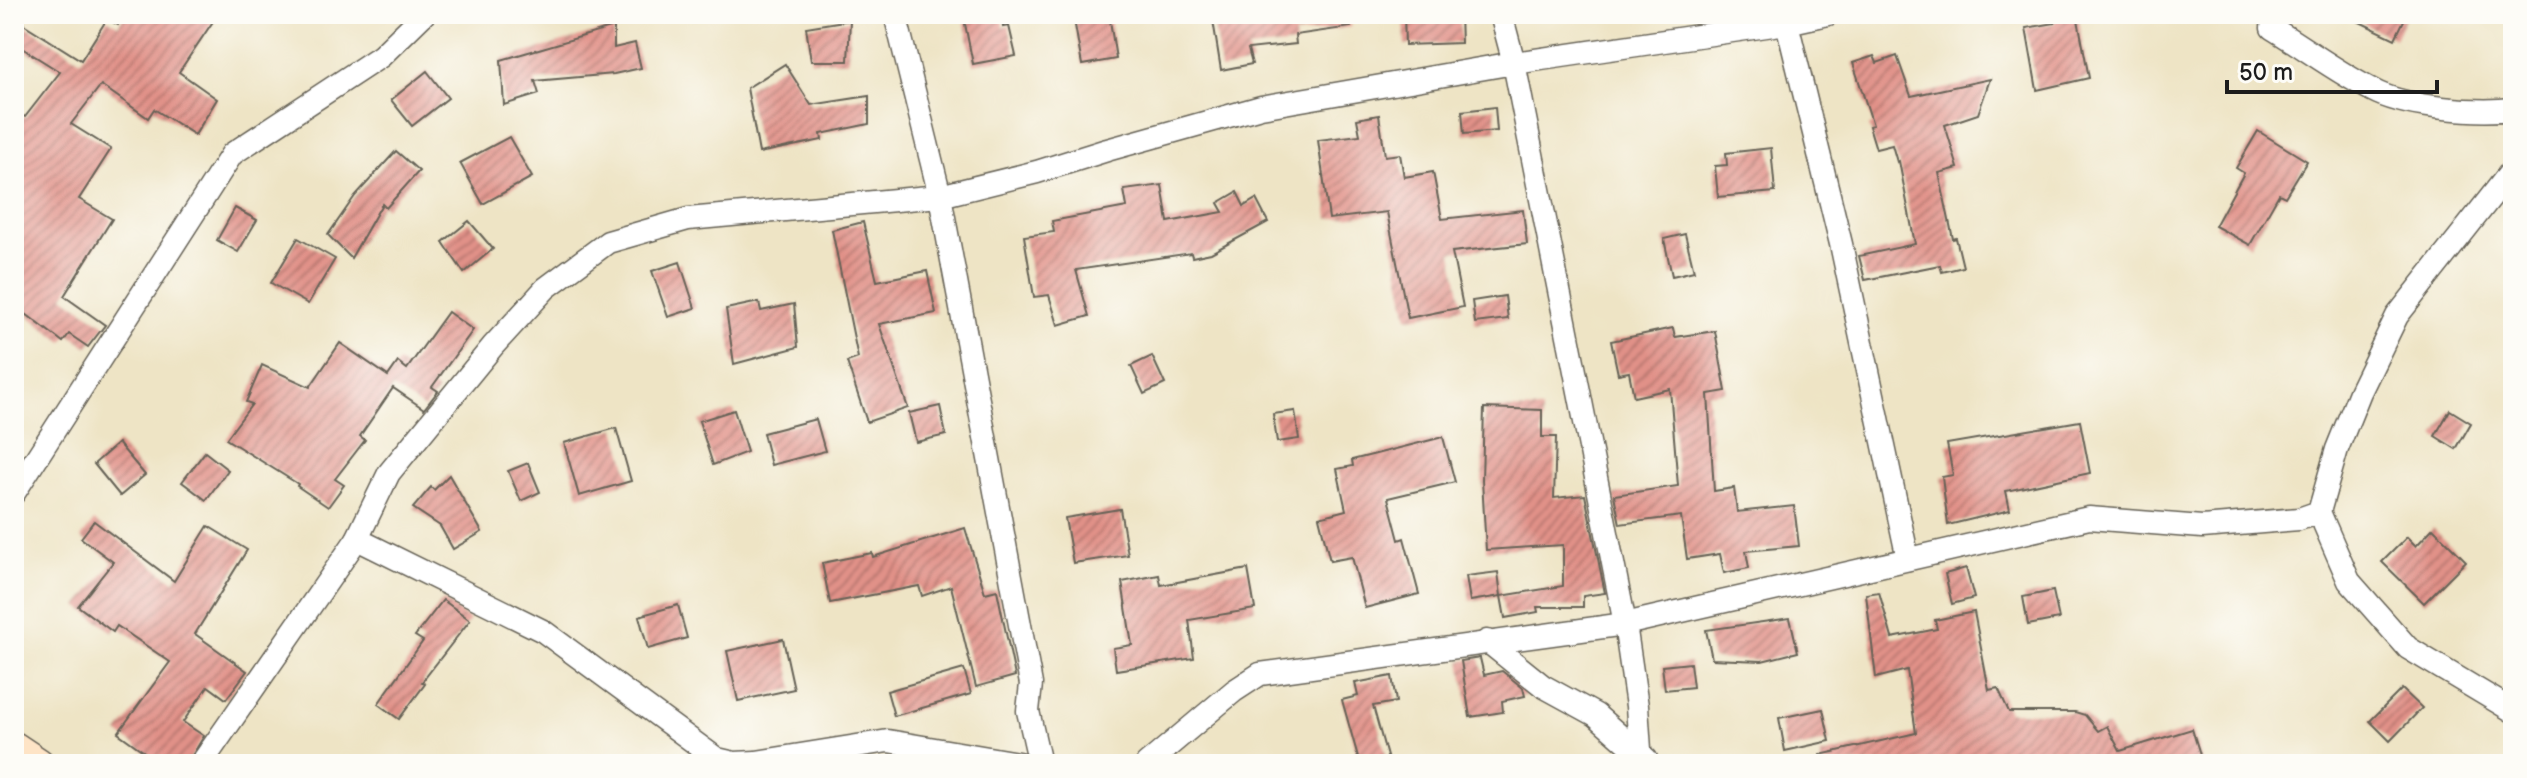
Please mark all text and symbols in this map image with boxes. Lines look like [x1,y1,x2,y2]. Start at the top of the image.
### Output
scale bar [2227,44,2437,94]
text: 50 m [2239,58,2293,87]

